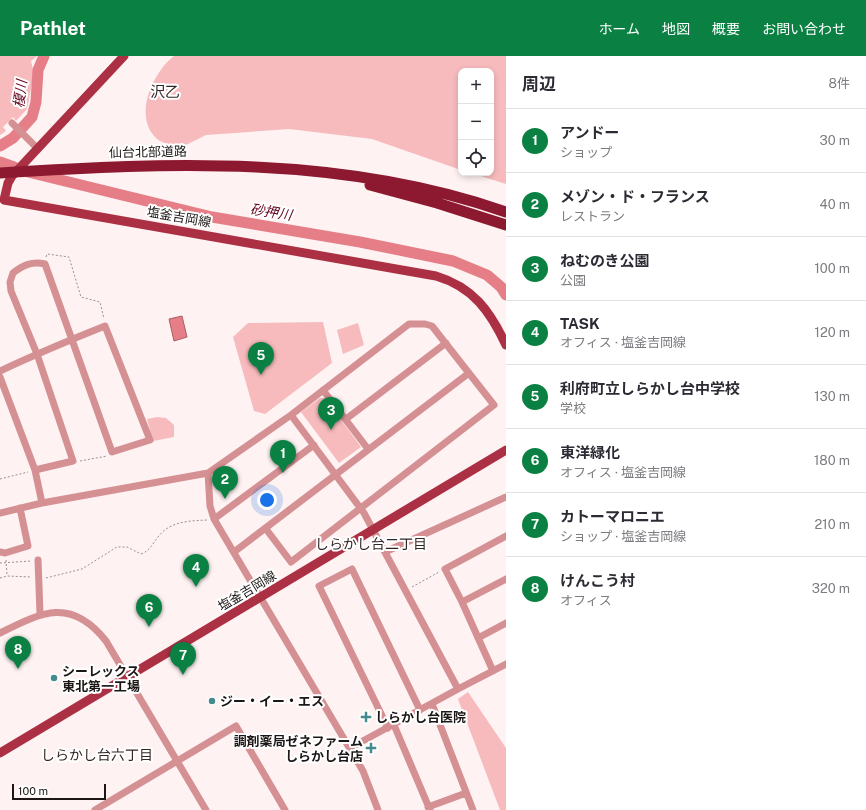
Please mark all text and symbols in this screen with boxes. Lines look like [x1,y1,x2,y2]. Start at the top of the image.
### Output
text: Pathlet [20,17,86,39]
text: ホーム [598,21,640,37]
text: 地図 [662,21,690,37]
text: 概要 [712,21,740,37]
text: お問い合わせ [762,21,846,37]
map controls [458,68,494,176]
button: + [458,68,494,104]
text: 周辺 [522,74,556,94]
text: 8件 [829,76,850,91]
water label: 榎川 [10,77,30,109]
district label: 沢乙 [150,83,180,100]
button: − [458,104,494,140]
text: アンドー [560,124,619,141]
text: 1 [532,133,538,148]
text: 30 m [820,133,850,148]
button: locate [458,140,494,176]
street label: 仙台北部道路 [109,144,187,160]
text: ショップ [560,145,612,160]
text: メゾン・ド・フランス [560,188,710,205]
text: 2 [531,197,539,212]
text: 40 m [819,197,850,212]
water label: 砂押川 [249,201,295,223]
street label: 塩釜吉岡線 [146,204,212,230]
text: レストラン [560,209,625,224]
text: ねむのき公園 [560,252,650,269]
text: 3 [531,261,539,276]
text: 100 m [814,261,850,276]
text: 公園 [560,273,586,288]
text: TASK [560,315,600,332]
text: 4 [531,325,539,340]
text: 120 m [815,325,850,340]
text: オフィス · 塩釜吉岡線 [560,335,686,350]
pin: 5 [248,342,274,375]
text: 利府町立しらかし台中学校 [560,380,740,397]
text: 5 [531,389,539,404]
text: 130 m [814,389,850,404]
pin: 3 [318,397,344,430]
text: 学校 [560,401,586,416]
pin: 1 [270,440,296,473]
text: 東洋緑化 [560,444,620,461]
text: 6 [531,453,539,468]
text: 180 m [814,453,850,468]
text: オフィス · 塩釜吉岡線 [560,465,686,480]
pin: 2 [212,466,238,499]
your location [257,490,277,510]
text: カトーマロニエ [560,508,665,525]
text: 7 [531,517,539,532]
text: 210 m [815,517,850,532]
text: ショップ · 塩釜吉岡線 [560,529,686,544]
district label: しらかし台二丁目 [315,536,427,552]
pin: 4 [183,554,209,587]
street label: 塩釜吉岡線 [215,568,279,614]
text: けんこう村 [560,572,635,589]
text: 8 [531,581,539,596]
text: 320 m [812,581,850,596]
text: オフィス [560,593,612,608]
pin: 6 [136,594,162,627]
pin: 8 [5,636,31,669]
pin: 7 [170,642,196,675]
place label: シーレックス 東北第一工場 [62,664,140,694]
marker: シーレックス 東北第一工場 [49,673,59,683]
place label: ジー・イー・エス [220,694,324,709]
marker: ジー・イー・エス [207,696,217,706]
place label: しらかし台医院 [375,710,466,725]
marker: しらかし台医院 [360,711,372,723]
place label: 調剤薬局ゼネファーム しらかし台店 [233,734,363,764]
marker: 調剤薬局ゼネファーム しらかし台店 [366,743,376,753]
district label: しらかし台六丁目 [41,747,153,763]
scale bar [12,782,106,801]
text: 100 m [18,785,48,797]

